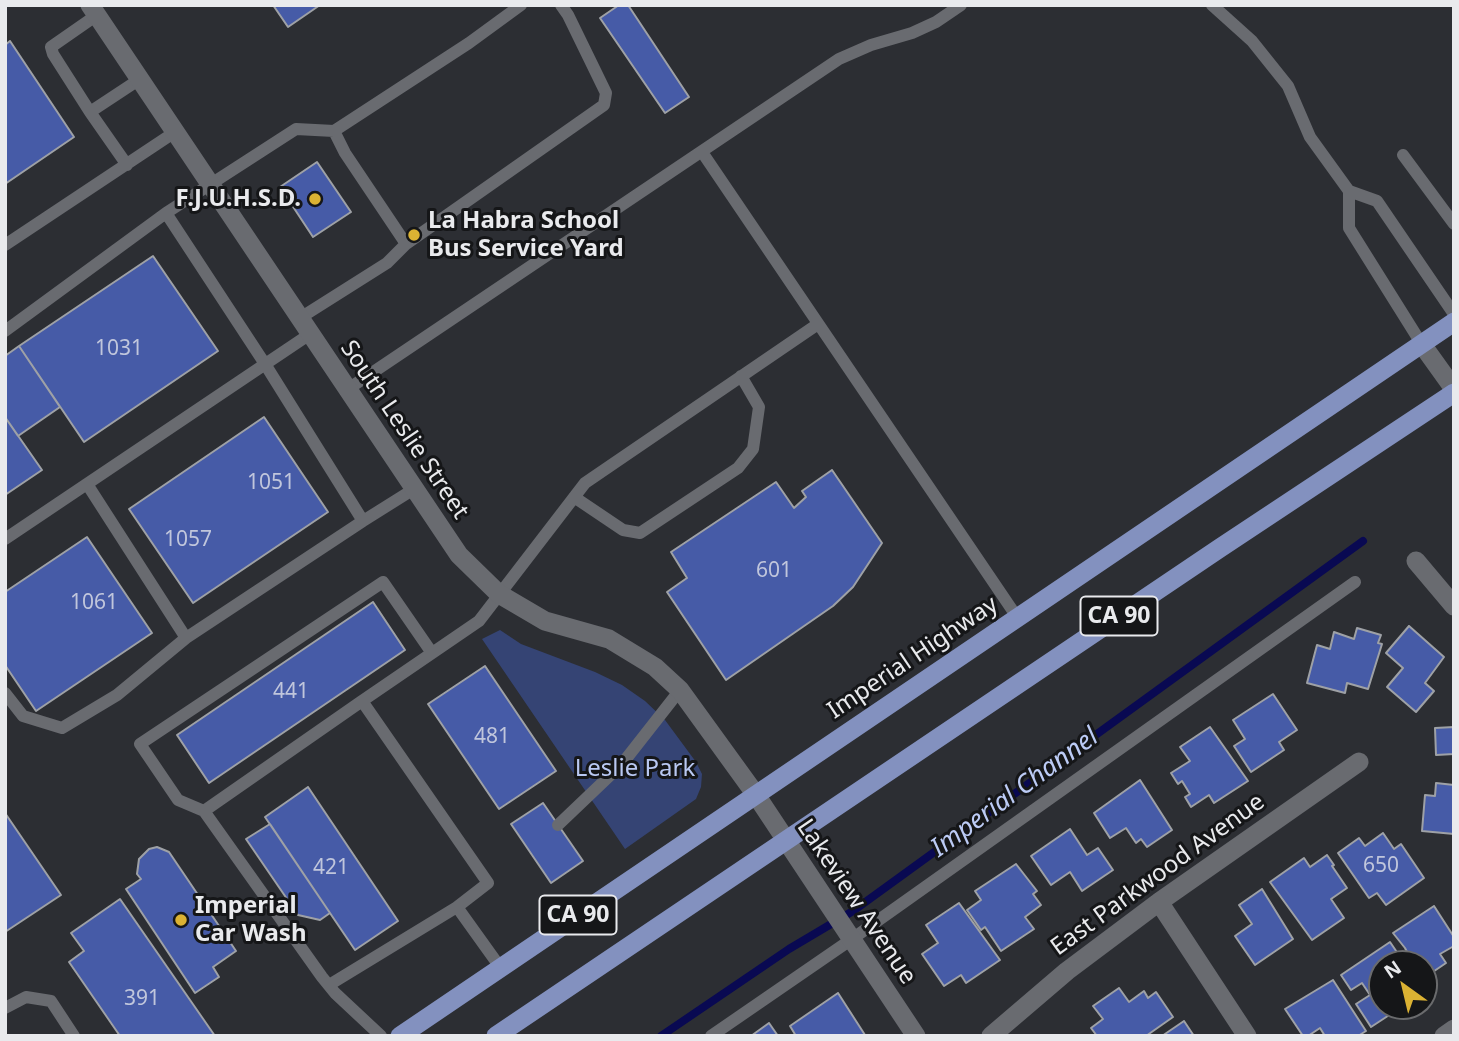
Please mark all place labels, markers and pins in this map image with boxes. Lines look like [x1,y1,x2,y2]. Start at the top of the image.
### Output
place label: F.J.U.H.S.D. [175,185,301,213]
marker: F.J.U.H.S.D. [307,191,323,207]
place label: La Habra School Bus Service Yard [428,207,624,263]
marker: La Habra School Bus Service Yard [406,227,422,243]
place label: Imperial Car Wash [195,892,307,948]
marker: Imperial Car Wash [173,912,189,928]

